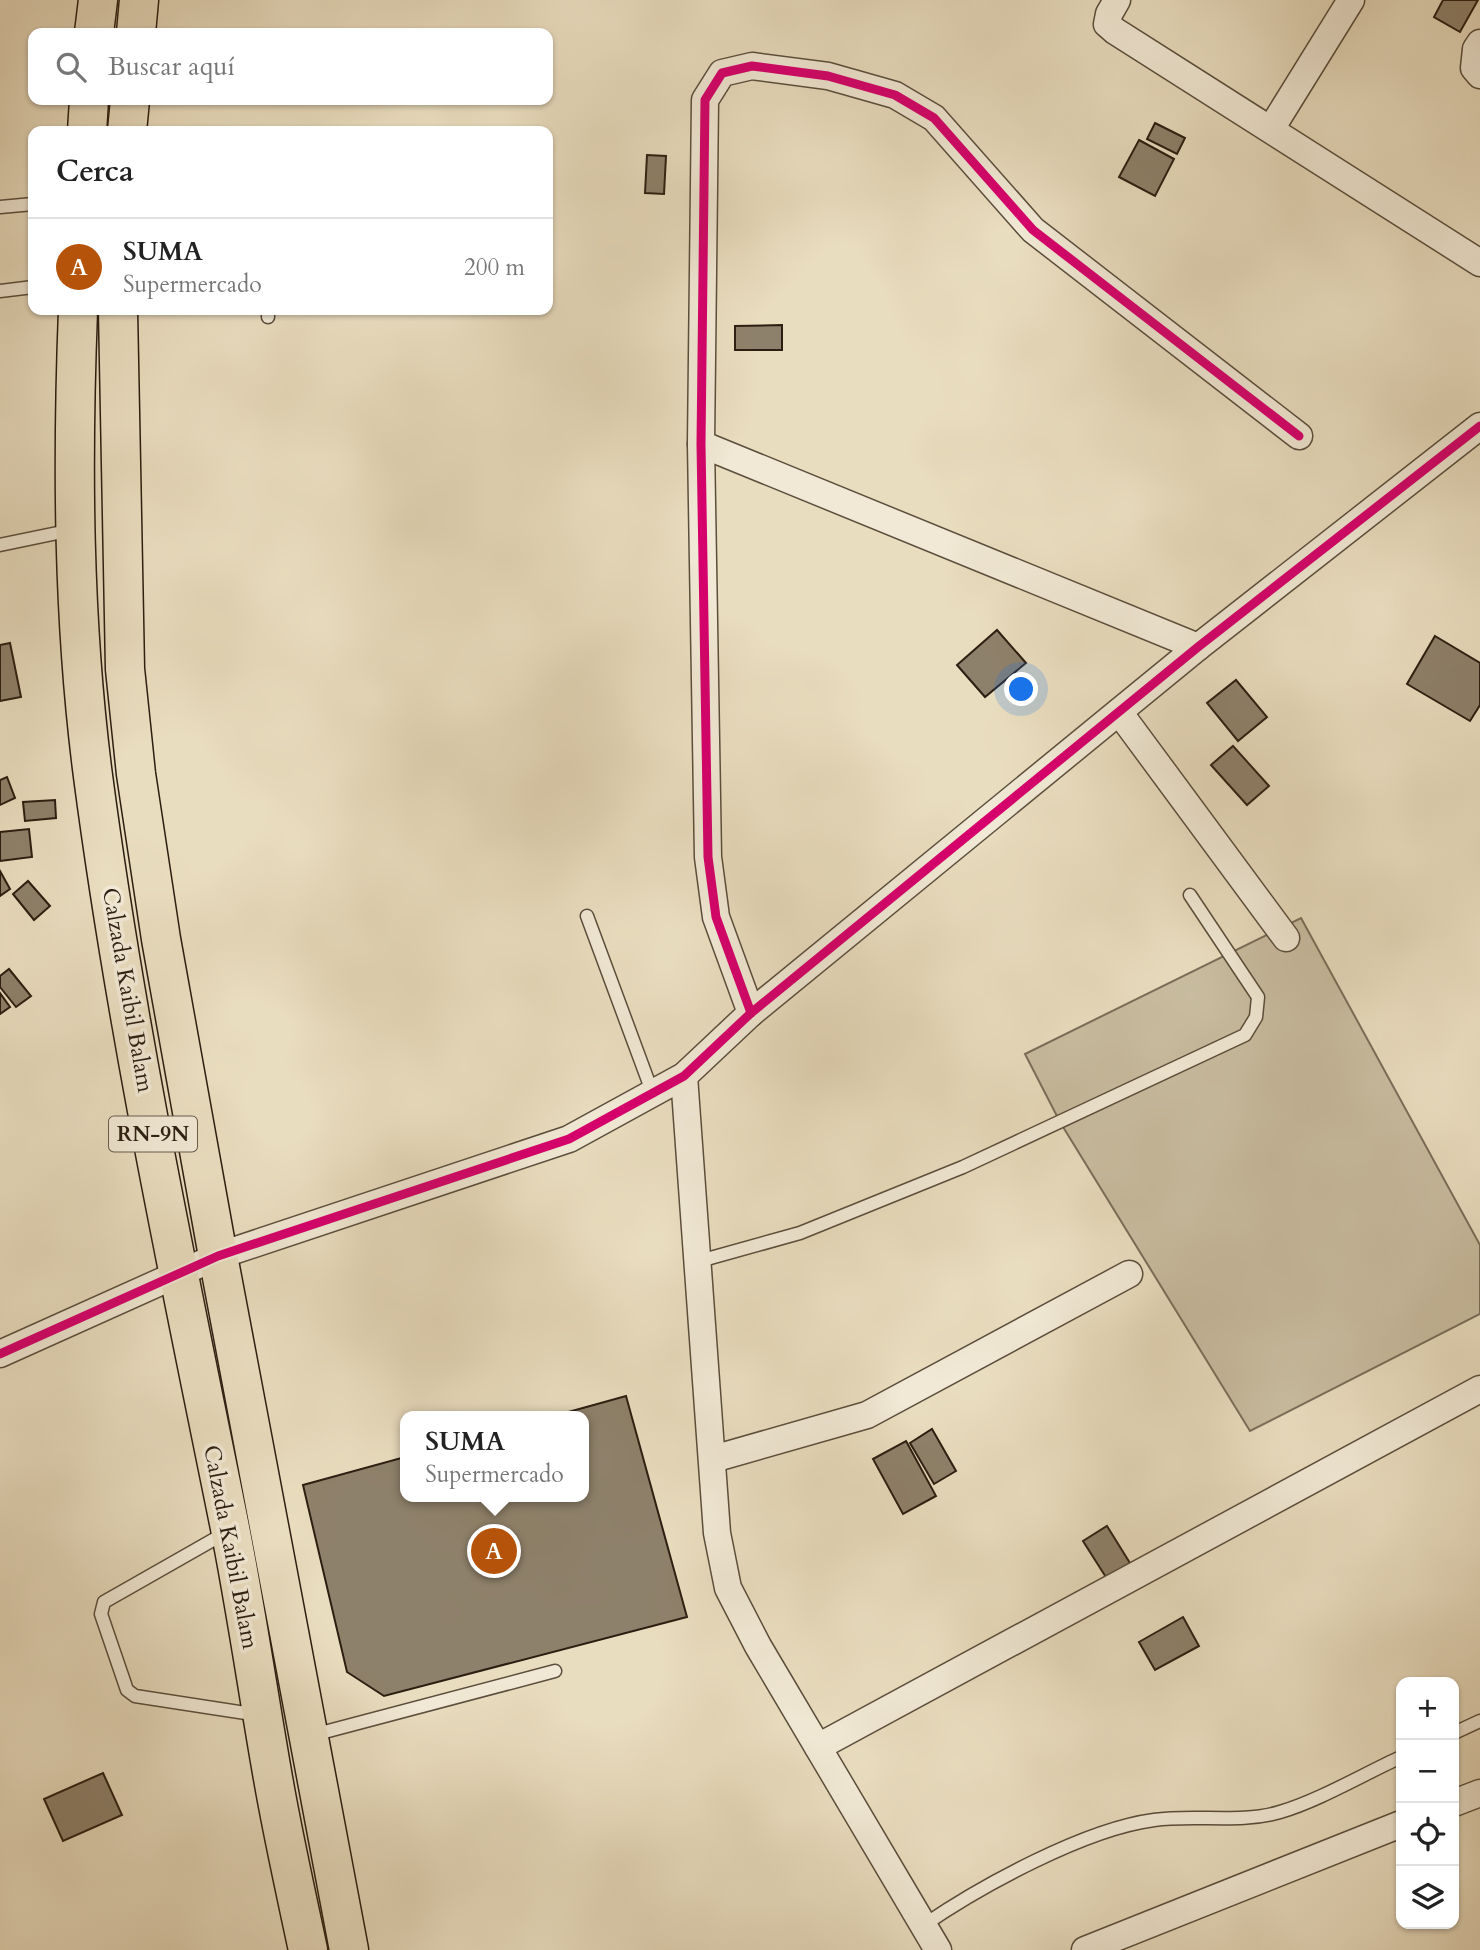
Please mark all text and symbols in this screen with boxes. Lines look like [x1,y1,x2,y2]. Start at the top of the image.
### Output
search box [28,28,553,105]
icon: search [52,48,90,86]
text: Buscar aquí [108,49,235,84]
text: Cerca [56,151,134,192]
text: SUMA [123,234,203,269]
text: A [70,252,88,283]
text: 200 m [464,252,525,283]
text: Supermercado [123,269,262,300]
your location [1004,672,1038,706]
street label: Calzada Kaibil Balam [95,885,161,1095]
road number: RN-9N [109,1116,197,1152]
popup [400,1411,589,1502]
text: SUMA [425,1424,505,1459]
street label: Calzada Kaibil Balam [196,1442,266,1652]
text: Supermercado [425,1459,564,1490]
pin: A [471,1525,517,1577]
map controls [1396,1677,1459,1929]
button: + [1396,1677,1459,1740]
button: − [1396,1740,1459,1803]
button: locate [1396,1803,1459,1866]
button: layers [1396,1866,1459,1929]

